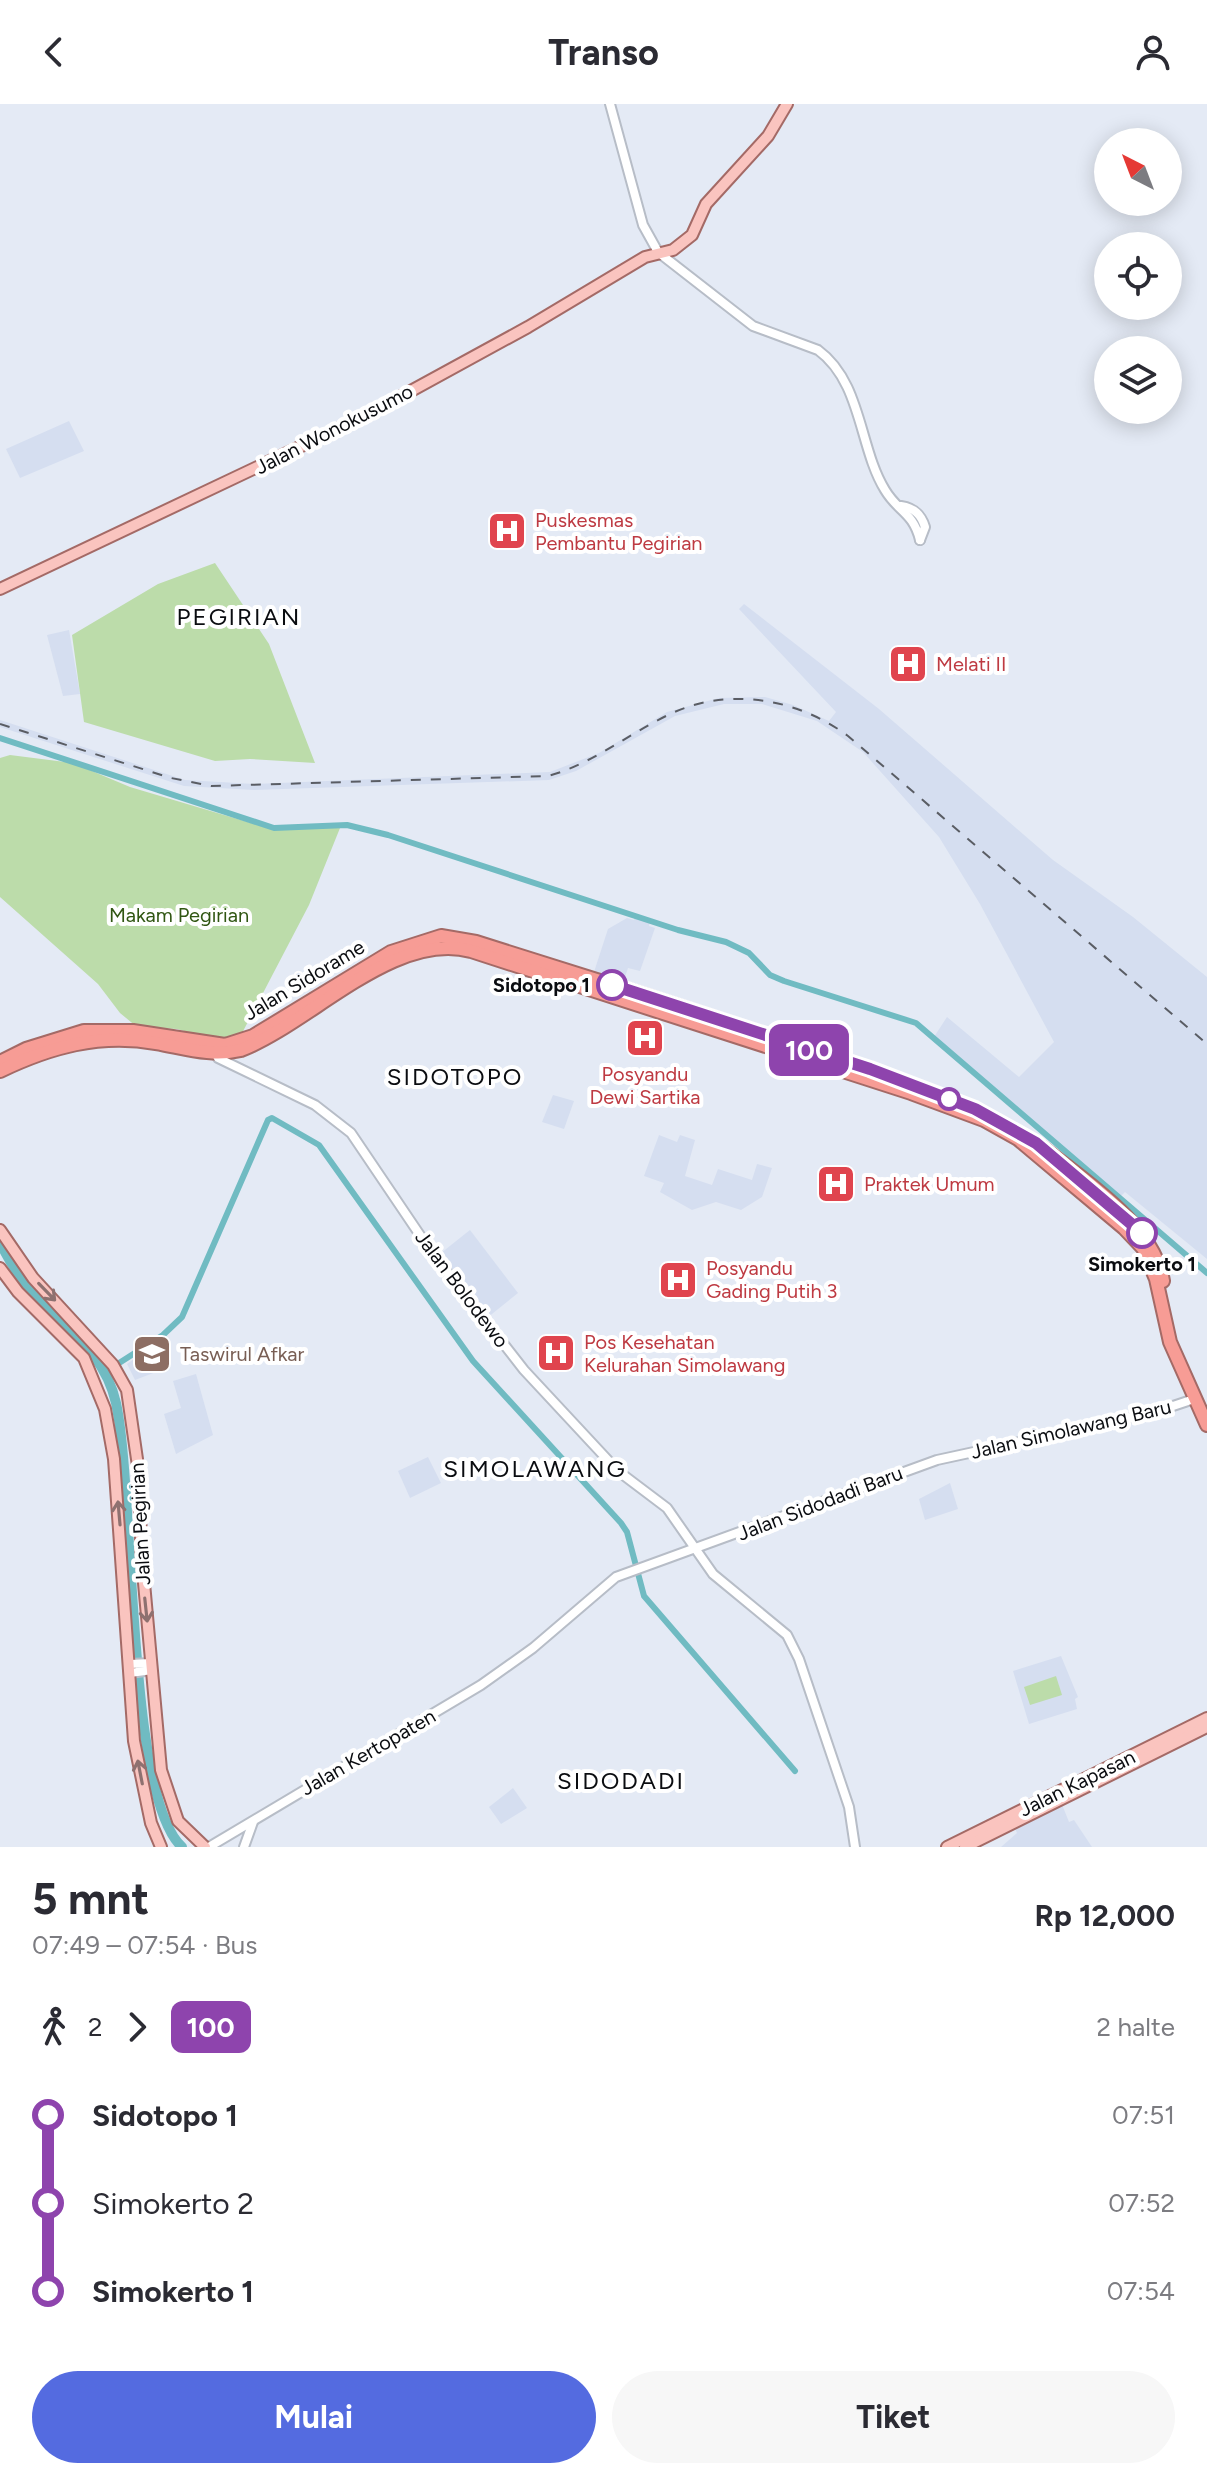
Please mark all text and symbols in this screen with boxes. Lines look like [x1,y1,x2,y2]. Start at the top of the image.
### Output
icon: back [32,30,76,74]
icon: person [1131,30,1175,74]
text: Transo [548,31,659,74]
north arrow [1094,128,1182,216]
map controls [1094,128,1182,424]
button: locate [1094,232,1182,320]
button: layers [1094,336,1182,424]
street label: Jalan Wonokusumo [251,379,417,479]
place label: Puskesmas Pembantu Pegirian [535,508,703,555]
hospital icon: Puskesmas Pembantu Pegirian [486,510,528,552]
district label: PEGIRIAN [177,602,301,631]
hospital icon: Melati II [887,643,929,685]
place label: Melati II [936,652,1006,676]
park label: Makam Pegirian [109,903,249,927]
street label: Jalan Sidorame [239,935,369,1025]
marker: Sidotopo 1 [597,970,627,1000]
place label: Sidotopo 1 [493,973,590,997]
hospital icon: Posyandu Dewi Sartika [624,1017,666,1059]
line badge: 100 [763,1024,855,1076]
text: 100 [785,1033,833,1067]
district label: SIDOTOPO [387,1062,523,1091]
place label: Posyandu Dewi Sartika [590,1062,700,1109]
unlabelled marker [938,1088,960,1110]
hospital icon: Praktek Umum [815,1163,857,1205]
place label: Praktek Umum [864,1172,995,1196]
marker: Simokerto 1 [1127,1218,1157,1248]
street label: Jalan Bolodewo [410,1226,514,1352]
place label: Simokerto 1 [1088,1252,1196,1276]
place label: Posyandu Gading Putih 3 [706,1256,837,1303]
hospital icon: Posyandu Gading Putih 3 [657,1259,699,1301]
one-way arrow [37,1282,56,1302]
place label: Pos Kesehatan Kelurahan Simolawang [584,1330,785,1377]
hospital icon: Pos Kesehatan Kelurahan Simolawang [535,1332,577,1374]
school or university icon: Taswirul Afkar [131,1333,173,1375]
place label: Taswirul Afkar [180,1342,305,1366]
street label: Jalan Simolawang Baru [968,1394,1174,1464]
district label: SIMOLAWANG [443,1454,627,1483]
street label: Jalan Sidodadi Baru [734,1460,906,1546]
street label: Jalan Pegirian [125,1462,155,1586]
one-way arrow [111,1500,126,1527]
one-way arrow [139,1596,154,1622]
street label: Jalan Kertopaten [296,1704,440,1800]
street label: Jalan Kapasan [1015,1745,1139,1821]
one-way arrow [132,1760,147,1785]
district label: SIDODADI [557,1766,685,1795]
text: 5 mnt [32,1872,149,1925]
text: Rp 12,000 [1034,1897,1175,1934]
text: 07:49 – 07:54 · Bus [32,1929,257,1961]
icon: walk [32,2005,76,2049]
icon: forward [115,2005,159,2049]
text: 100 [187,2010,235,2044]
text: 2 [88,2011,103,2043]
text: 2 halte [1097,2011,1175,2043]
text: Sidotopo 1 [92,2097,238,2134]
text: 07:51 [1112,2099,1175,2131]
text: Simokerto 2 [92,2185,254,2222]
text: 07:52 [1108,2187,1175,2219]
text: Simokerto 1 [92,2273,254,2310]
text: 07:54 [1107,2275,1175,2307]
button: Mulai [32,2371,596,2463]
button: Tiket [612,2371,1175,2463]

